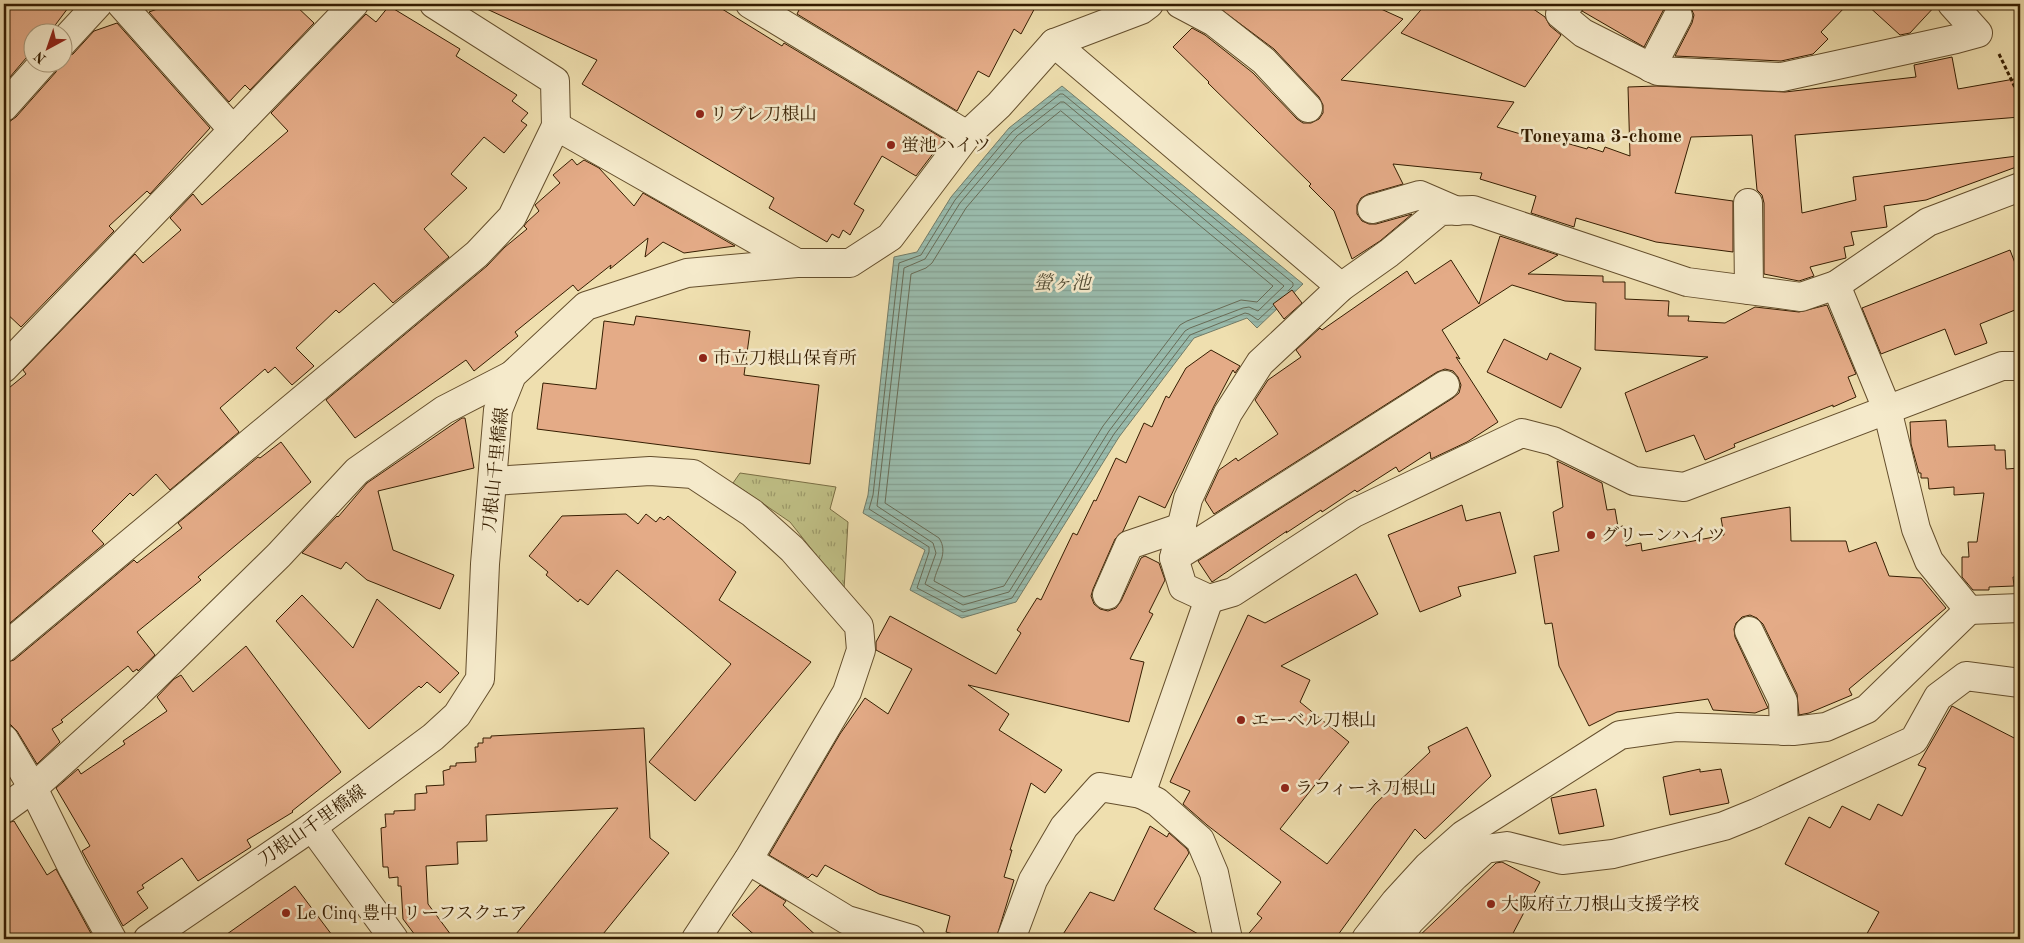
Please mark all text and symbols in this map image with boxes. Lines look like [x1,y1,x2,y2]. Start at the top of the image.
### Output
north arrow [22,22,72,72]
text: N [31,48,49,66]
place label: リブレ刀根山 [710,104,817,124]
marker: リブレ刀根山 [694,108,706,120]
district label: Toneyama 3-chome [1520,128,1682,147]
place label: 蛍池ハイツ [901,135,991,155]
marker: 蛍池ハイツ [885,139,897,151]
water label: 螢ヶ池 [1033,273,1092,294]
place label: 市立刀根山保育所 [713,348,857,368]
marker: 市立刀根山保育所 [697,352,709,364]
street label: 刀根山千里橋線 [478,406,512,534]
place label: グリーンハイツ [1601,526,1725,545]
marker: グリーンハイツ [1585,529,1597,541]
place label: エーベル刀根山 [1251,710,1377,730]
marker: エーベル刀根山 [1235,714,1247,726]
place label: ラフィーネ刀根山 [1295,778,1437,798]
street label: 刀根山千里橋線 [255,781,369,869]
marker: ラフィーネ刀根山 [1279,782,1291,794]
place label: 大阪府立刀根山支援学校 [1501,894,1699,914]
marker: 大阪府立刀根山支援学校 [1485,898,1497,910]
place label: Le Cinq 豊中 リーフスクエア [296,903,527,923]
marker: Le Cinq 豊中 リーフスクエア [280,907,292,919]

